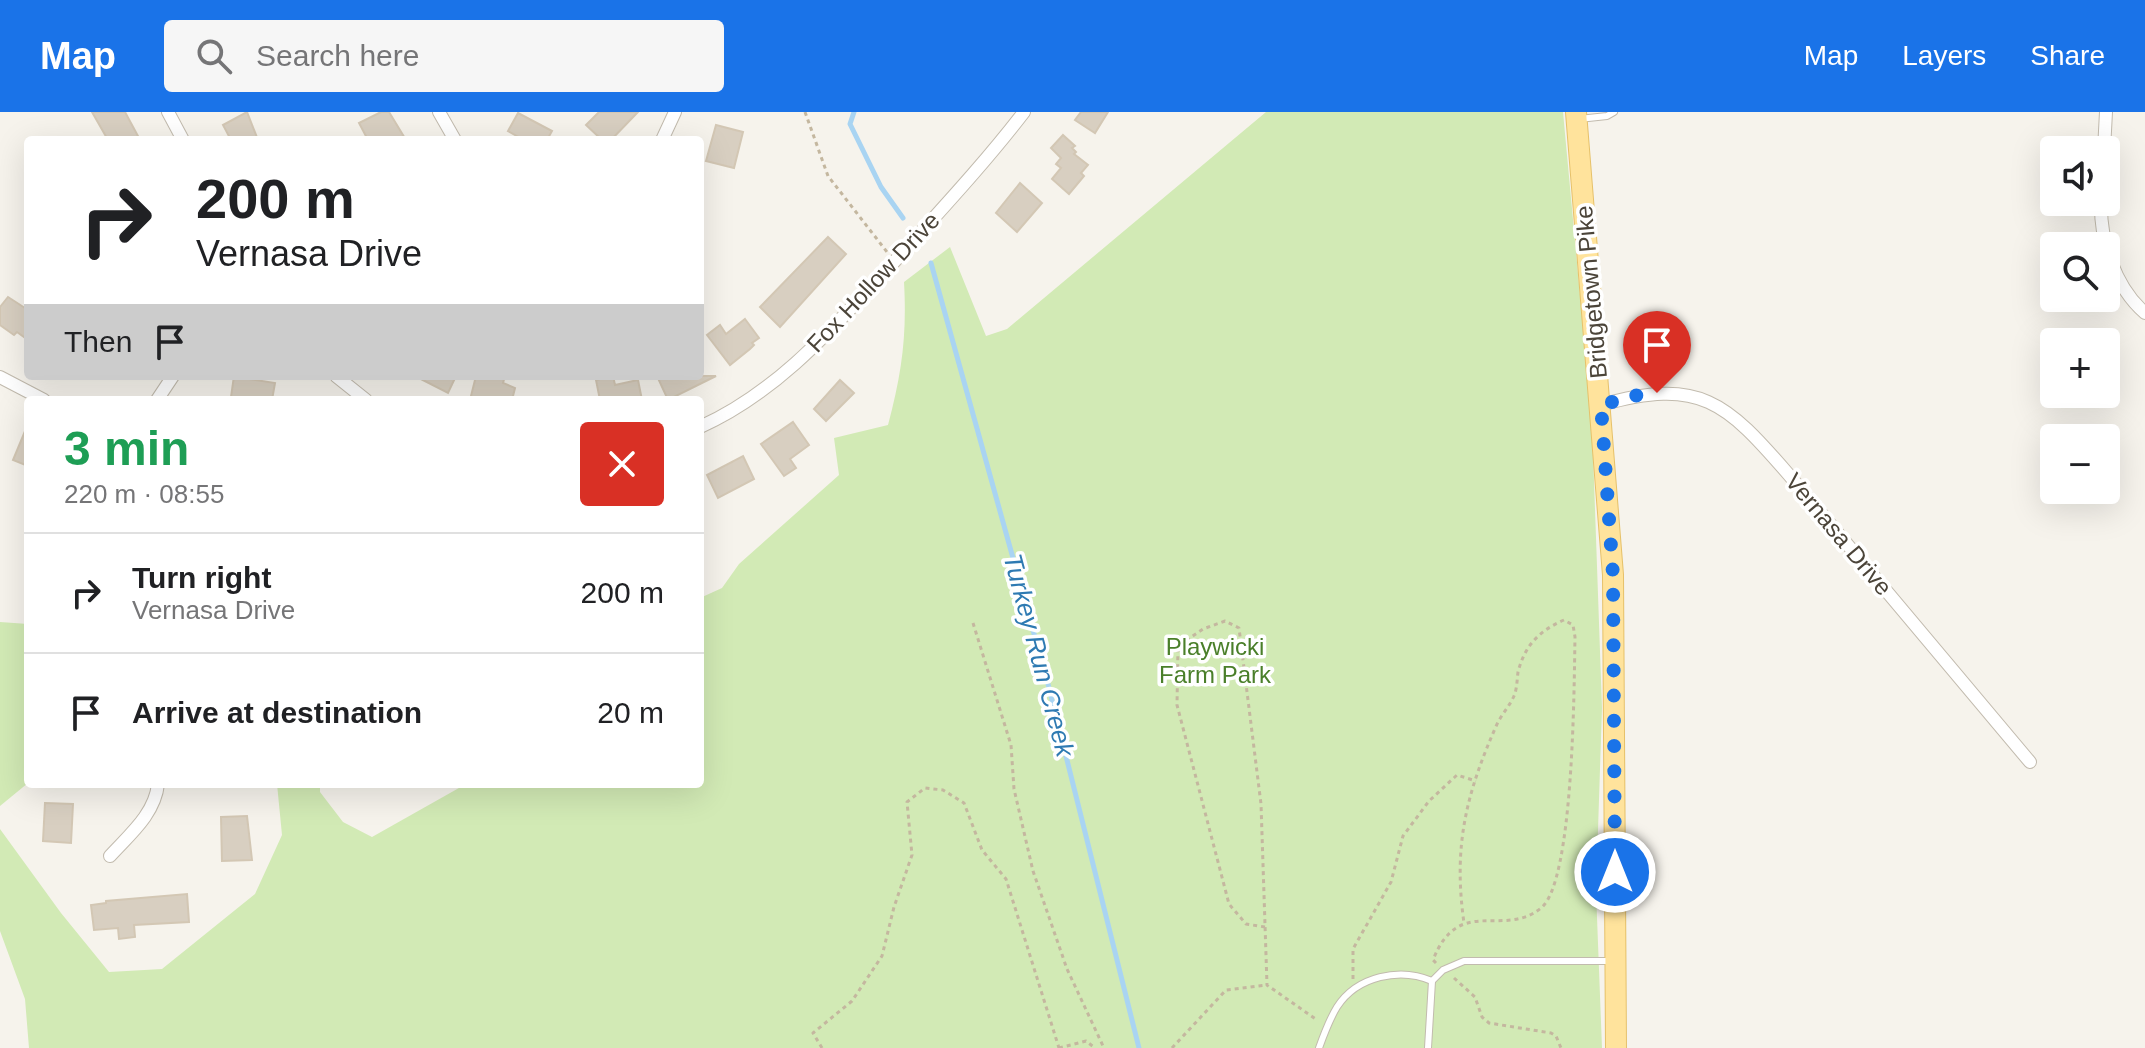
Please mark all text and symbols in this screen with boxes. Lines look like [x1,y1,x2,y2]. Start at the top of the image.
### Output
search box [164,20,724,92]
icon: search [192,34,236,78]
text: Map [40,35,116,77]
text: Search here [256,39,419,72]
text: Map [1804,40,1858,71]
text: Layers [1902,40,1986,71]
text: Share [2030,40,2105,71]
map controls [2040,136,2120,504]
button: sound [2040,136,2120,216]
text: 200 m [196,167,355,230]
icon: right [64,168,168,272]
street label: Bridgetown Pike [1570,204,1612,380]
street label: Fox Hollow Drive [801,206,945,358]
button: search [2040,232,2120,312]
text: Vernasa Drive [196,233,422,274]
pin [1623,311,1691,393]
icon: arrive [148,320,192,364]
icon: arrive [1635,323,1679,367]
text: Then [64,325,132,358]
button: + [2040,328,2120,408]
text: 3 min [64,422,189,475]
button: close [580,422,664,506]
button: − [2040,424,2120,504]
street label: Vernasa Drive [1780,468,1898,600]
text: 220 m · 08:55 [64,479,224,509]
water label: Turkey Run Creek [997,550,1081,762]
text: Turn right [132,561,271,594]
icon: right [64,571,108,615]
text: 200 m [581,576,664,609]
text: Vernasa Drive [132,595,295,625]
park label: Playwicki Farm Park [1159,633,1272,688]
icon: arrive [64,691,108,735]
text: Arrive at destination [132,696,422,729]
text: 20 m [597,696,664,729]
position arrow [1573,830,1657,914]

